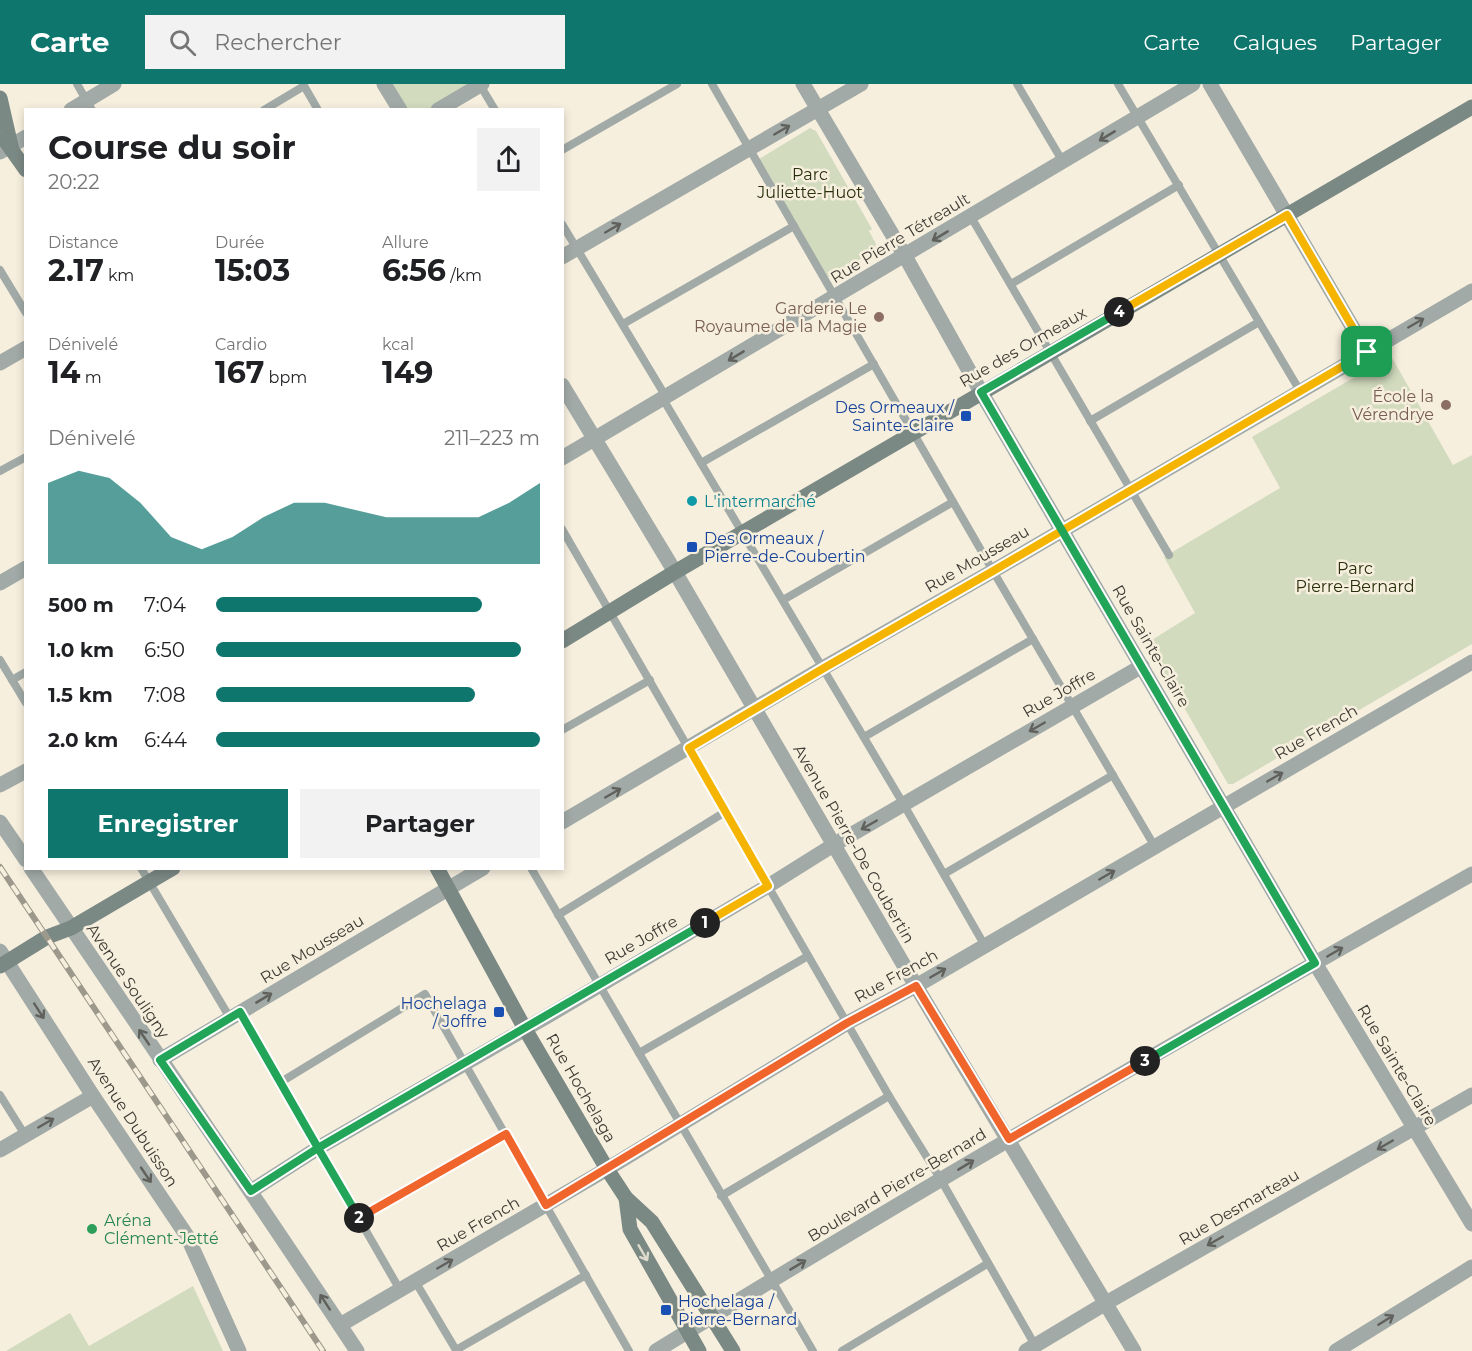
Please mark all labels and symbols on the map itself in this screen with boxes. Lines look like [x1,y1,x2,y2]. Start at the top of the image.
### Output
one-way arrow [773,124,790,136]
one-way arrow [1099,130,1116,142]
park label: Parc Juliette-Huot [756,165,863,202]
street label: Rue Pierre Tétreault [827,189,973,287]
one-way arrow [604,221,621,233]
one-way arrow [932,230,949,242]
pin: 4 [1104,297,1134,327]
place label: Garderie Le Royaume de la Magie [694,299,867,336]
street label: Rue des Ormeaux [956,303,1090,391]
marker: Garderie Le Royaume de la Magie [872,310,886,324]
one-way arrow [1407,317,1424,329]
pin [1341,326,1392,377]
one-way arrow [728,351,745,363]
place label: École la Vérendrye [1352,387,1434,424]
place label: Des Ormeaux / Sainte-Claire [835,398,955,435]
marker: École la Vérendrye [1439,398,1453,412]
marker: Des Ormeaux / Sainte-Claire [959,409,973,423]
place label: L'intermarché [704,492,816,511]
marker: L'intermarché [685,494,699,508]
street label: Rue Mousseau [921,521,1033,597]
place label: Des Ormeaux / Pierre-de-Coubertin [704,529,866,566]
marker: Des Ormeaux / Pierre-de-Coubertin [685,540,699,554]
park label: Parc Pierre-Bernard [1295,559,1415,596]
street label: Rue Sainte-Claire [1108,581,1194,711]
street label: Rue Joffre [1019,665,1099,721]
street label: Rue French [1271,701,1361,763]
one-way arrow [1029,722,1046,734]
street label: Avenue Pierre-De Coubertin [789,741,919,947]
one-way arrow [1266,770,1283,782]
one-way arrow [604,787,621,799]
one-way arrow [861,819,878,831]
one-way arrow [1098,869,1115,881]
pin: 1 [690,908,720,938]
street label: Rue Mousseau [257,911,367,987]
street label: Rue Joffre [601,912,681,968]
street label: Avenue Souligny [83,920,174,1042]
street label: Rue French [851,945,941,1007]
one-way arrow [1325,946,1343,957]
one-way arrow [929,967,946,979]
one-way arrow [255,992,273,1003]
place label: Hochelaga / Joffre [400,994,487,1031]
street label: Rue Sainte-Claire [1353,1001,1441,1129]
one-way arrow [34,1002,46,1019]
marker: Hochelaga / Joffre [492,1005,506,1019]
one-way arrow [138,1029,150,1045]
street label: Rue Hochelaga [542,1030,620,1146]
pin: 3 [1130,1046,1160,1076]
street label: Avenue Dubuisson [84,1054,182,1190]
one-way arrow [38,1116,55,1128]
street label: Boulevard Pierre-Bernard [804,1124,990,1246]
one-way arrow [1377,1139,1394,1151]
one-way arrow [957,1158,974,1170]
street label: Rue Desmarteau [1175,1165,1303,1249]
one-way arrow [140,1166,152,1182]
street label: Rue French [433,1193,523,1255]
pin: 2 [344,1203,374,1233]
place label: Aréna Clément-Jetté [104,1211,219,1248]
marker: Aréna Clément-Jetté [85,1222,99,1236]
one-way arrow [1207,1235,1224,1247]
one-way arrow [638,1244,650,1261]
one-way arrow [435,1258,453,1269]
one-way arrow [789,1258,806,1270]
place label: Hochelaga / Pierre-Bernard [678,1292,797,1329]
one-way arrow [318,1294,330,1311]
marker: Hochelaga / Pierre-Bernard [659,1303,673,1317]
one-way arrow [1377,1314,1394,1326]

